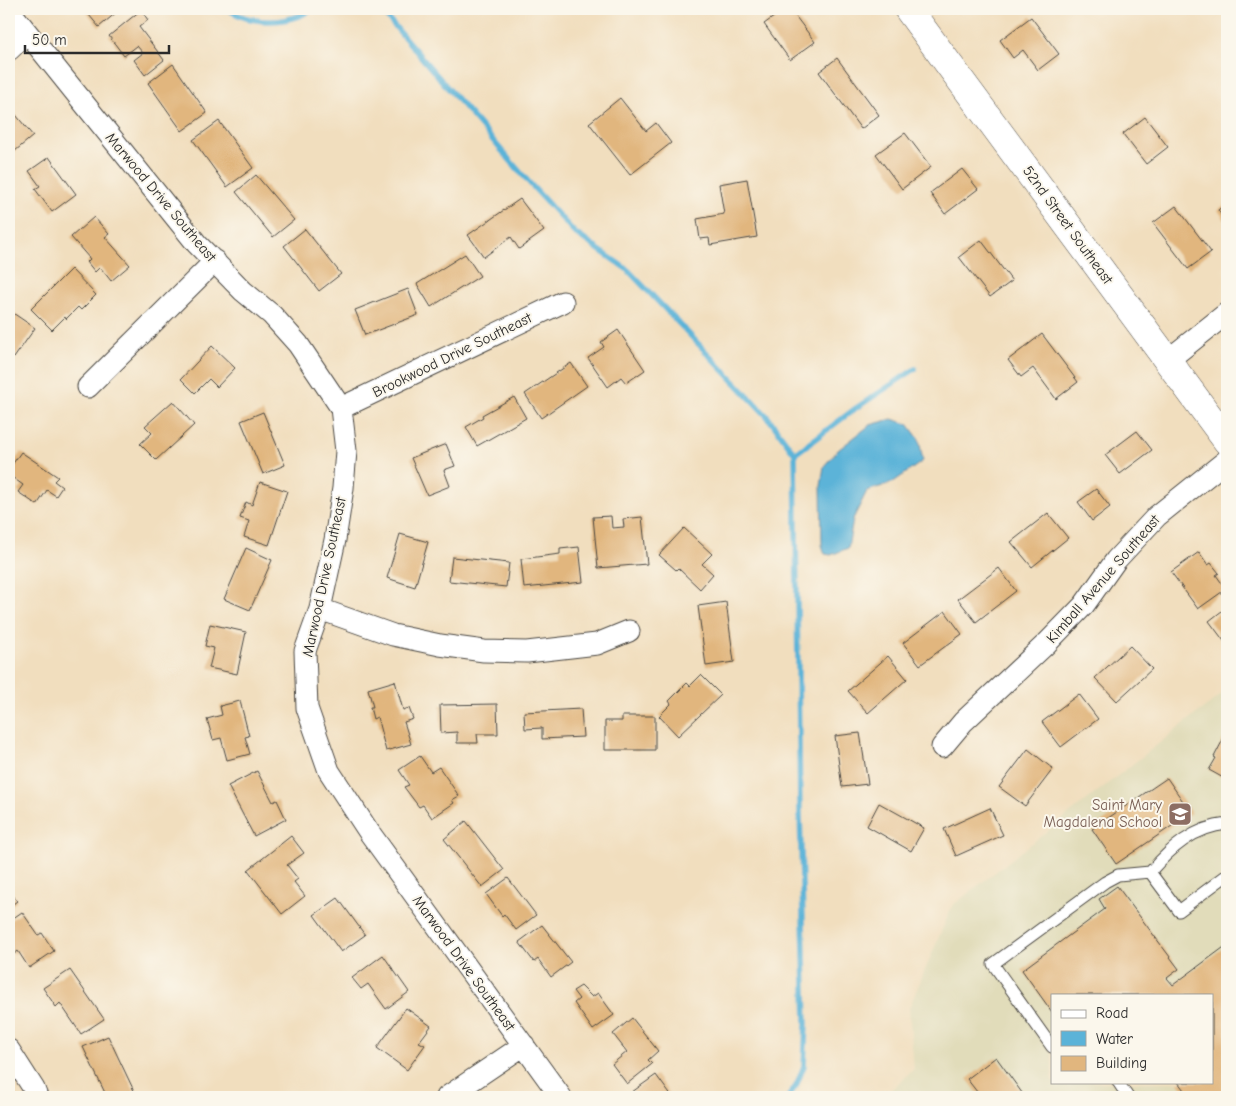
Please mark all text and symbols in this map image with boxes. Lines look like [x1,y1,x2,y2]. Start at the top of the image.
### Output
scale bar [25,22,169,54]
text: 50 m [32,31,67,49]
street label: Marwood Drive Southeast [102,129,221,266]
street label: 52nd Street Southeast [1019,162,1117,288]
street label: Brookwood Drive Southeast [369,308,535,401]
street label: Marwood Drive Southeast [298,495,350,659]
street label: Kimball Avenue Southeast [1042,511,1164,647]
place label: Saint Mary Magdalena School [1043,796,1162,831]
school or university icon: Saint Mary Magdalena School [1167,801,1193,827]
street label: Marwood Drive Southeast [409,892,520,1035]
legend [1051,994,1214,1084]
text: Road [1096,1004,1128,1022]
text: Water [1096,1030,1133,1048]
text: Building [1096,1054,1147,1072]

